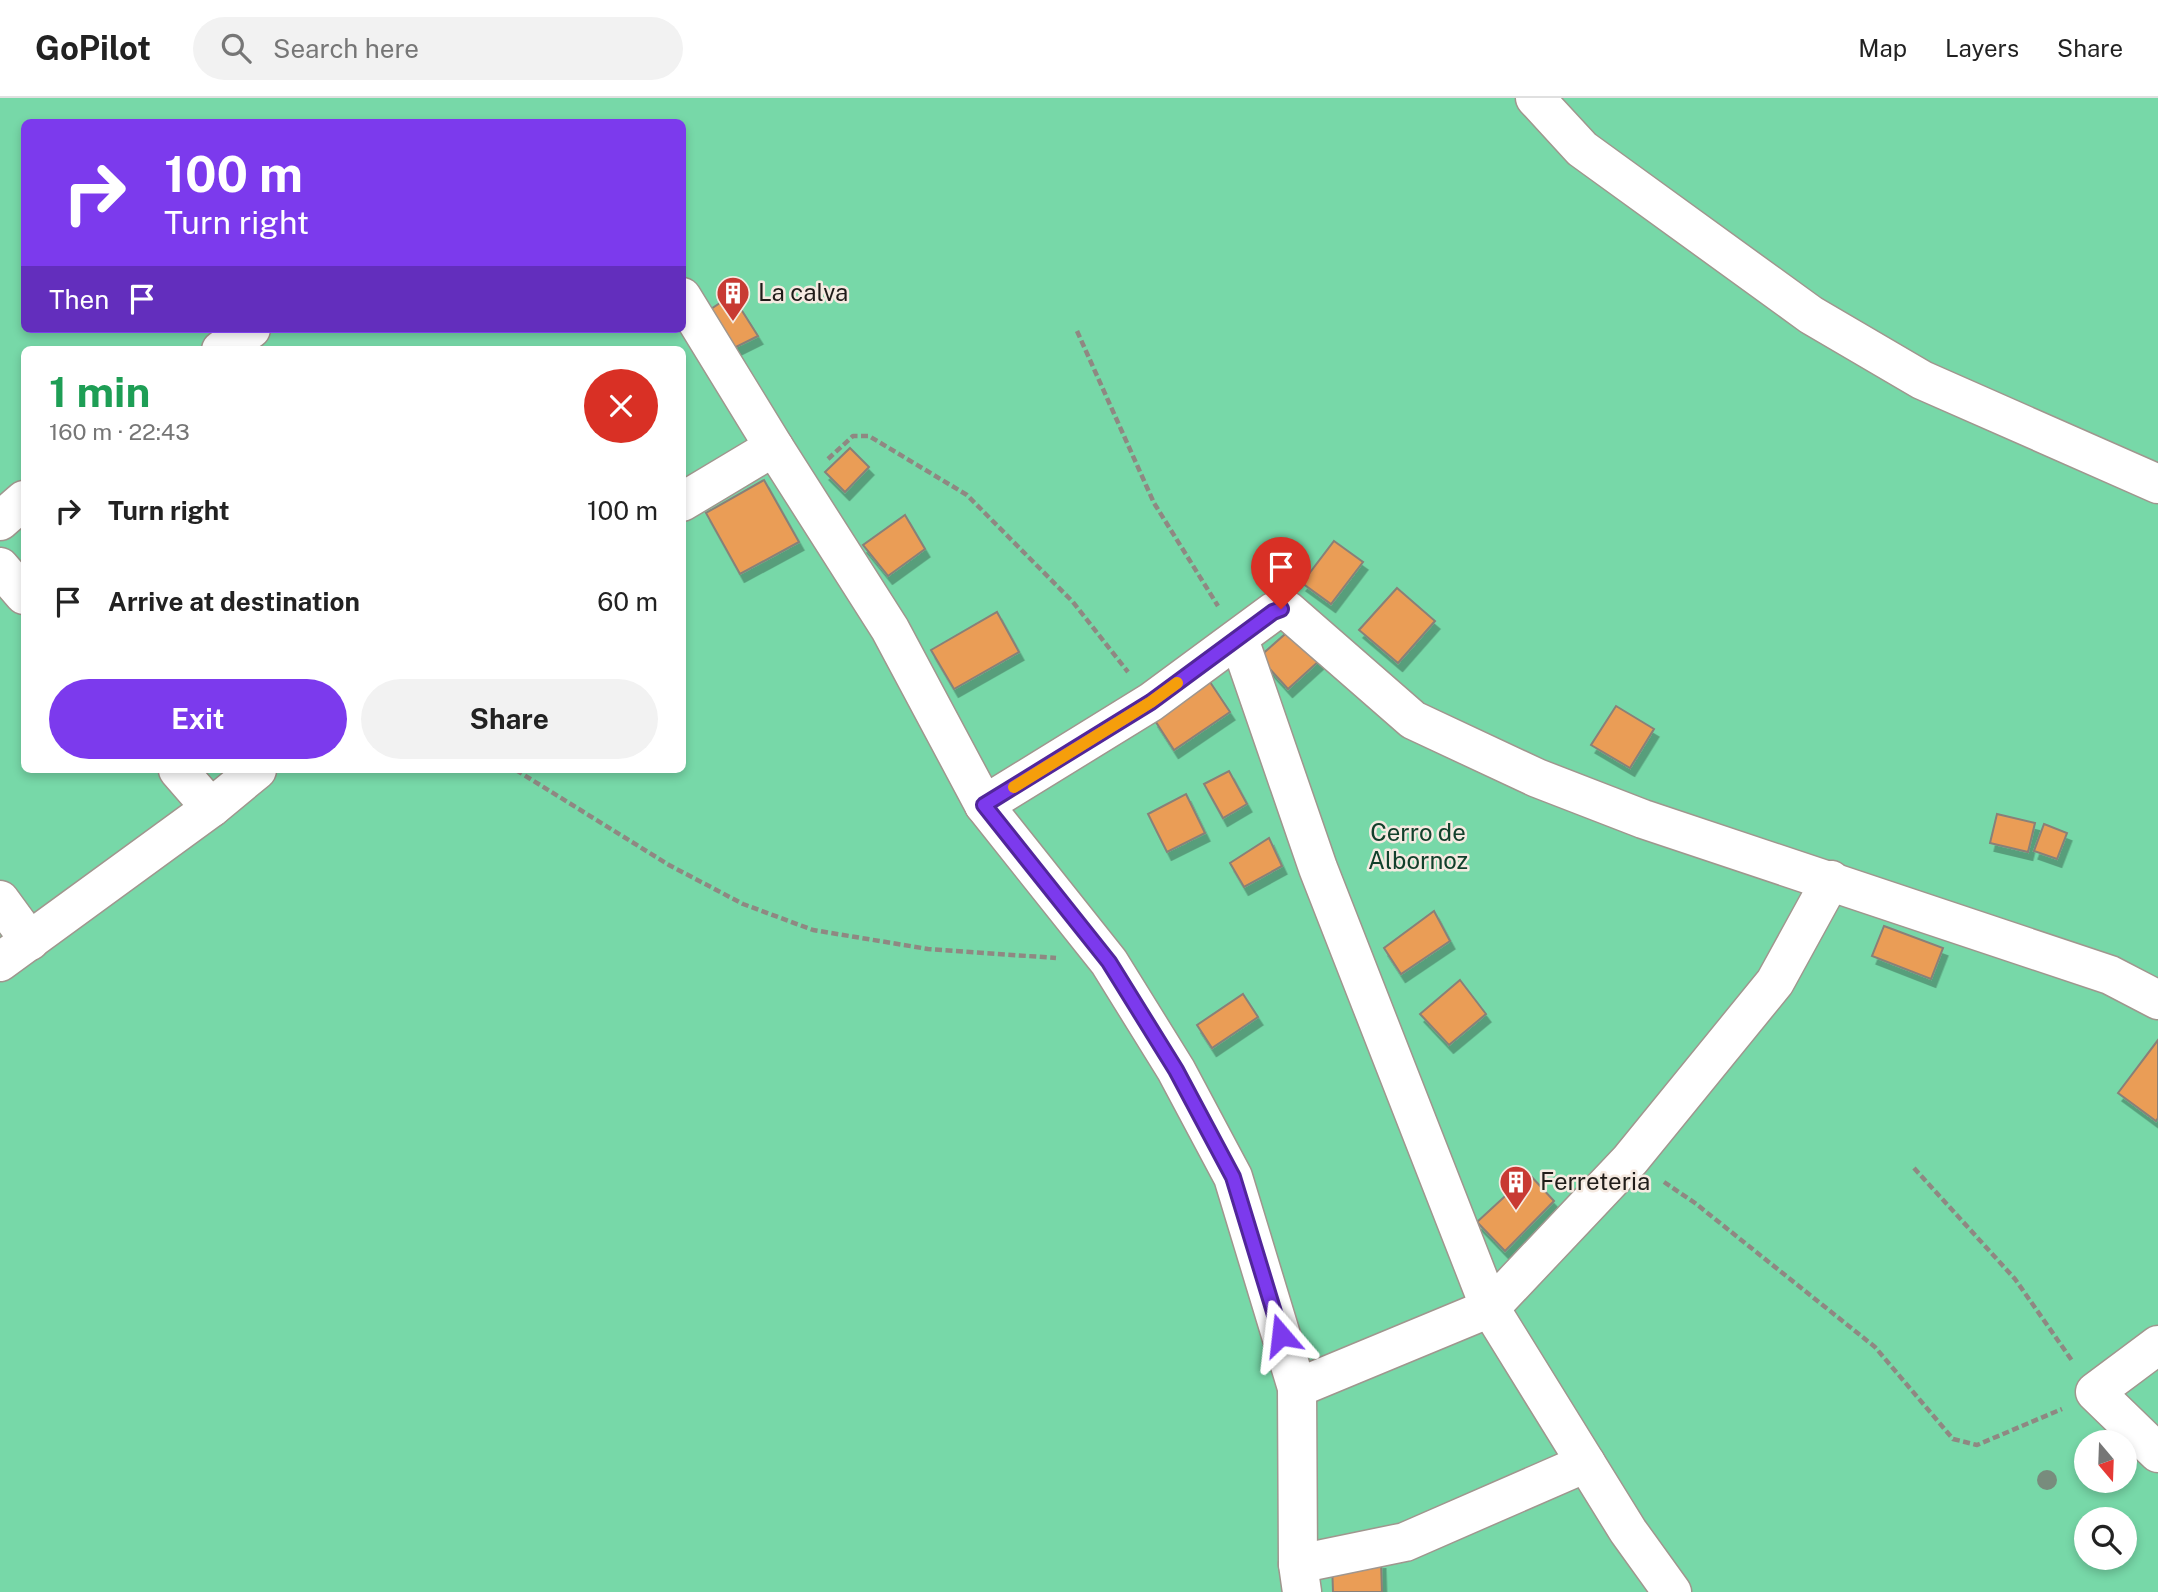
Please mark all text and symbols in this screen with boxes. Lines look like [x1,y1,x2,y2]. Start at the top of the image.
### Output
search box [193,17,683,80]
text: GoPilot [35,29,151,67]
icon: search [217,29,255,67]
text: Search here [273,33,419,64]
text: Map [1858,34,1907,62]
text: Layers [1945,34,2019,62]
text: Share [2057,34,2123,62]
text: 100 m [164,145,303,203]
icon: right [49,147,140,238]
text: Turn right [164,204,309,241]
building icon: La calva [714,274,752,323]
place label: La calva [758,278,848,306]
icon: arrive [123,280,161,318]
text: Then [49,284,109,315]
text: 1 min [49,367,150,416]
button: close [584,369,658,443]
text: 160 m · 22:43 [49,418,190,445]
icon: right [49,492,87,530]
text: Turn right [108,495,230,526]
text: 100 m [587,495,658,526]
pin [1251,537,1311,609]
icon: arrive [1262,548,1300,586]
icon: arrive [49,583,87,621]
text: Arrive at destination [108,586,360,617]
text: 60 m [597,586,658,617]
button: Exit [49,679,347,759]
button: Share [361,679,658,759]
park label: Cerro de Albornoz [1368,818,1468,874]
building icon: Ferreteria [1497,1163,1535,1212]
place label: Ferreteria [1540,1167,1650,1195]
position arrow [1244,1298,1318,1372]
north arrow [2074,1430,2137,1493]
map controls [2074,1430,2137,1570]
button: search [2074,1507,2137,1570]

